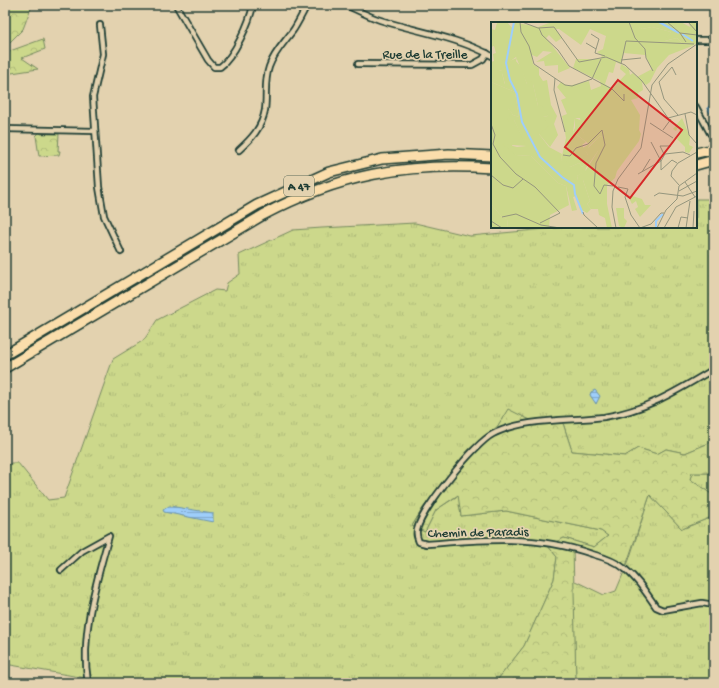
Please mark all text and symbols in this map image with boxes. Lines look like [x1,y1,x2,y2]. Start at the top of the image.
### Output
inset map [491,22,697,228]
street label: Rue de la Treille [383,48,468,63]
road number: A 47 [284,176,314,196]
street label: Chemin de Paradis [427,525,530,542]

